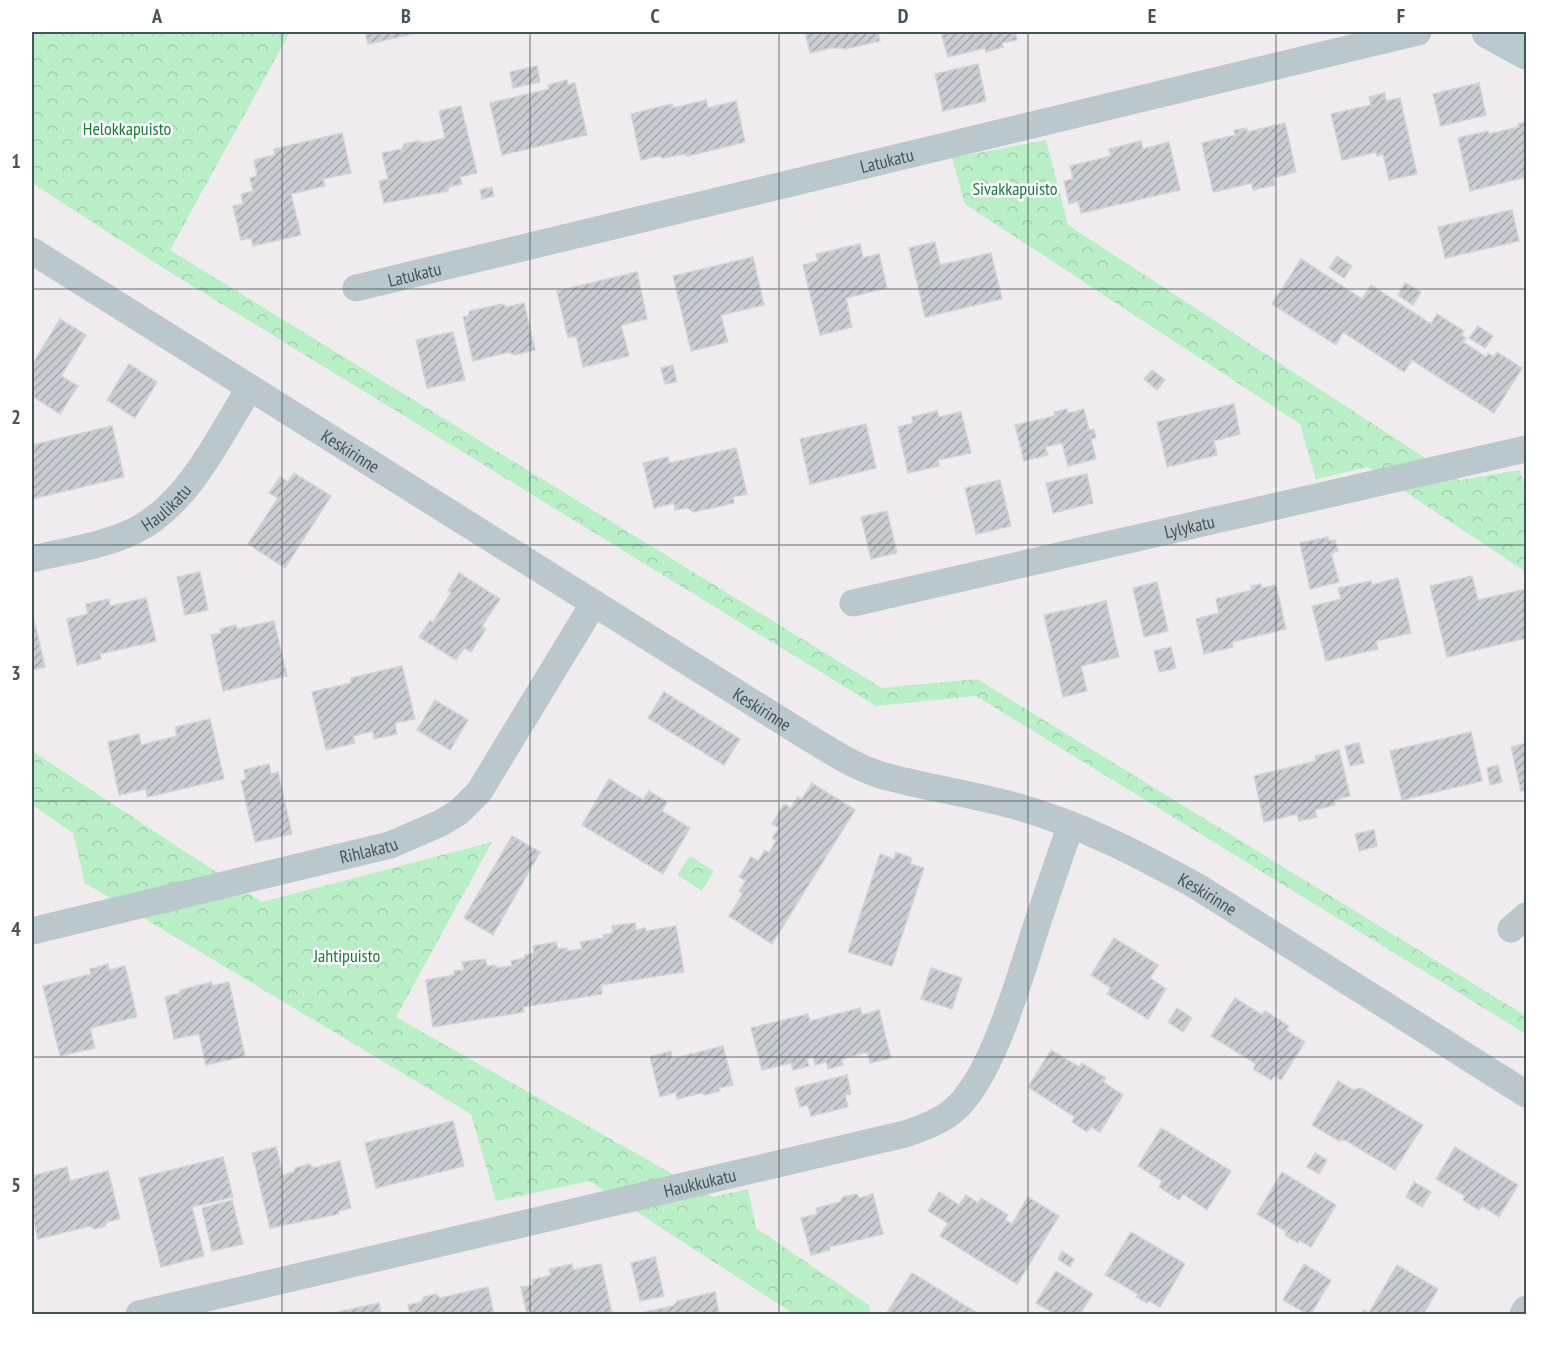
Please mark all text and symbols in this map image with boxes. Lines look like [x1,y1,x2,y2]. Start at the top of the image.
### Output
text: A [151,3,163,29]
text: B [401,3,411,29]
text: C [650,3,660,29]
text: D [898,3,909,29]
text: E [1148,3,1156,29]
text: F [1397,3,1405,29]
park label: Helokkapuisto [83,117,171,140]
street label: Latukatu [858,143,916,178]
text: 1 [11,148,21,174]
park label: Sivakkapuisto [972,177,1058,200]
street label: Latukatu [385,256,443,291]
text: 2 [11,404,21,430]
street label: Keskirinne [317,424,384,478]
street label: Haulikatu [137,479,196,536]
street label: Lylykatu [1162,509,1217,543]
text: 3 [11,660,21,686]
street label: Keskirinne [729,682,796,736]
street label: Rihlakatu [337,832,401,868]
street label: Keskirinne [1174,867,1241,920]
text: 4 [11,916,21,942]
park label: Jahtipuisto [313,944,380,967]
street label: Haukkukatu [661,1163,738,1202]
text: 5 [11,1172,21,1198]

